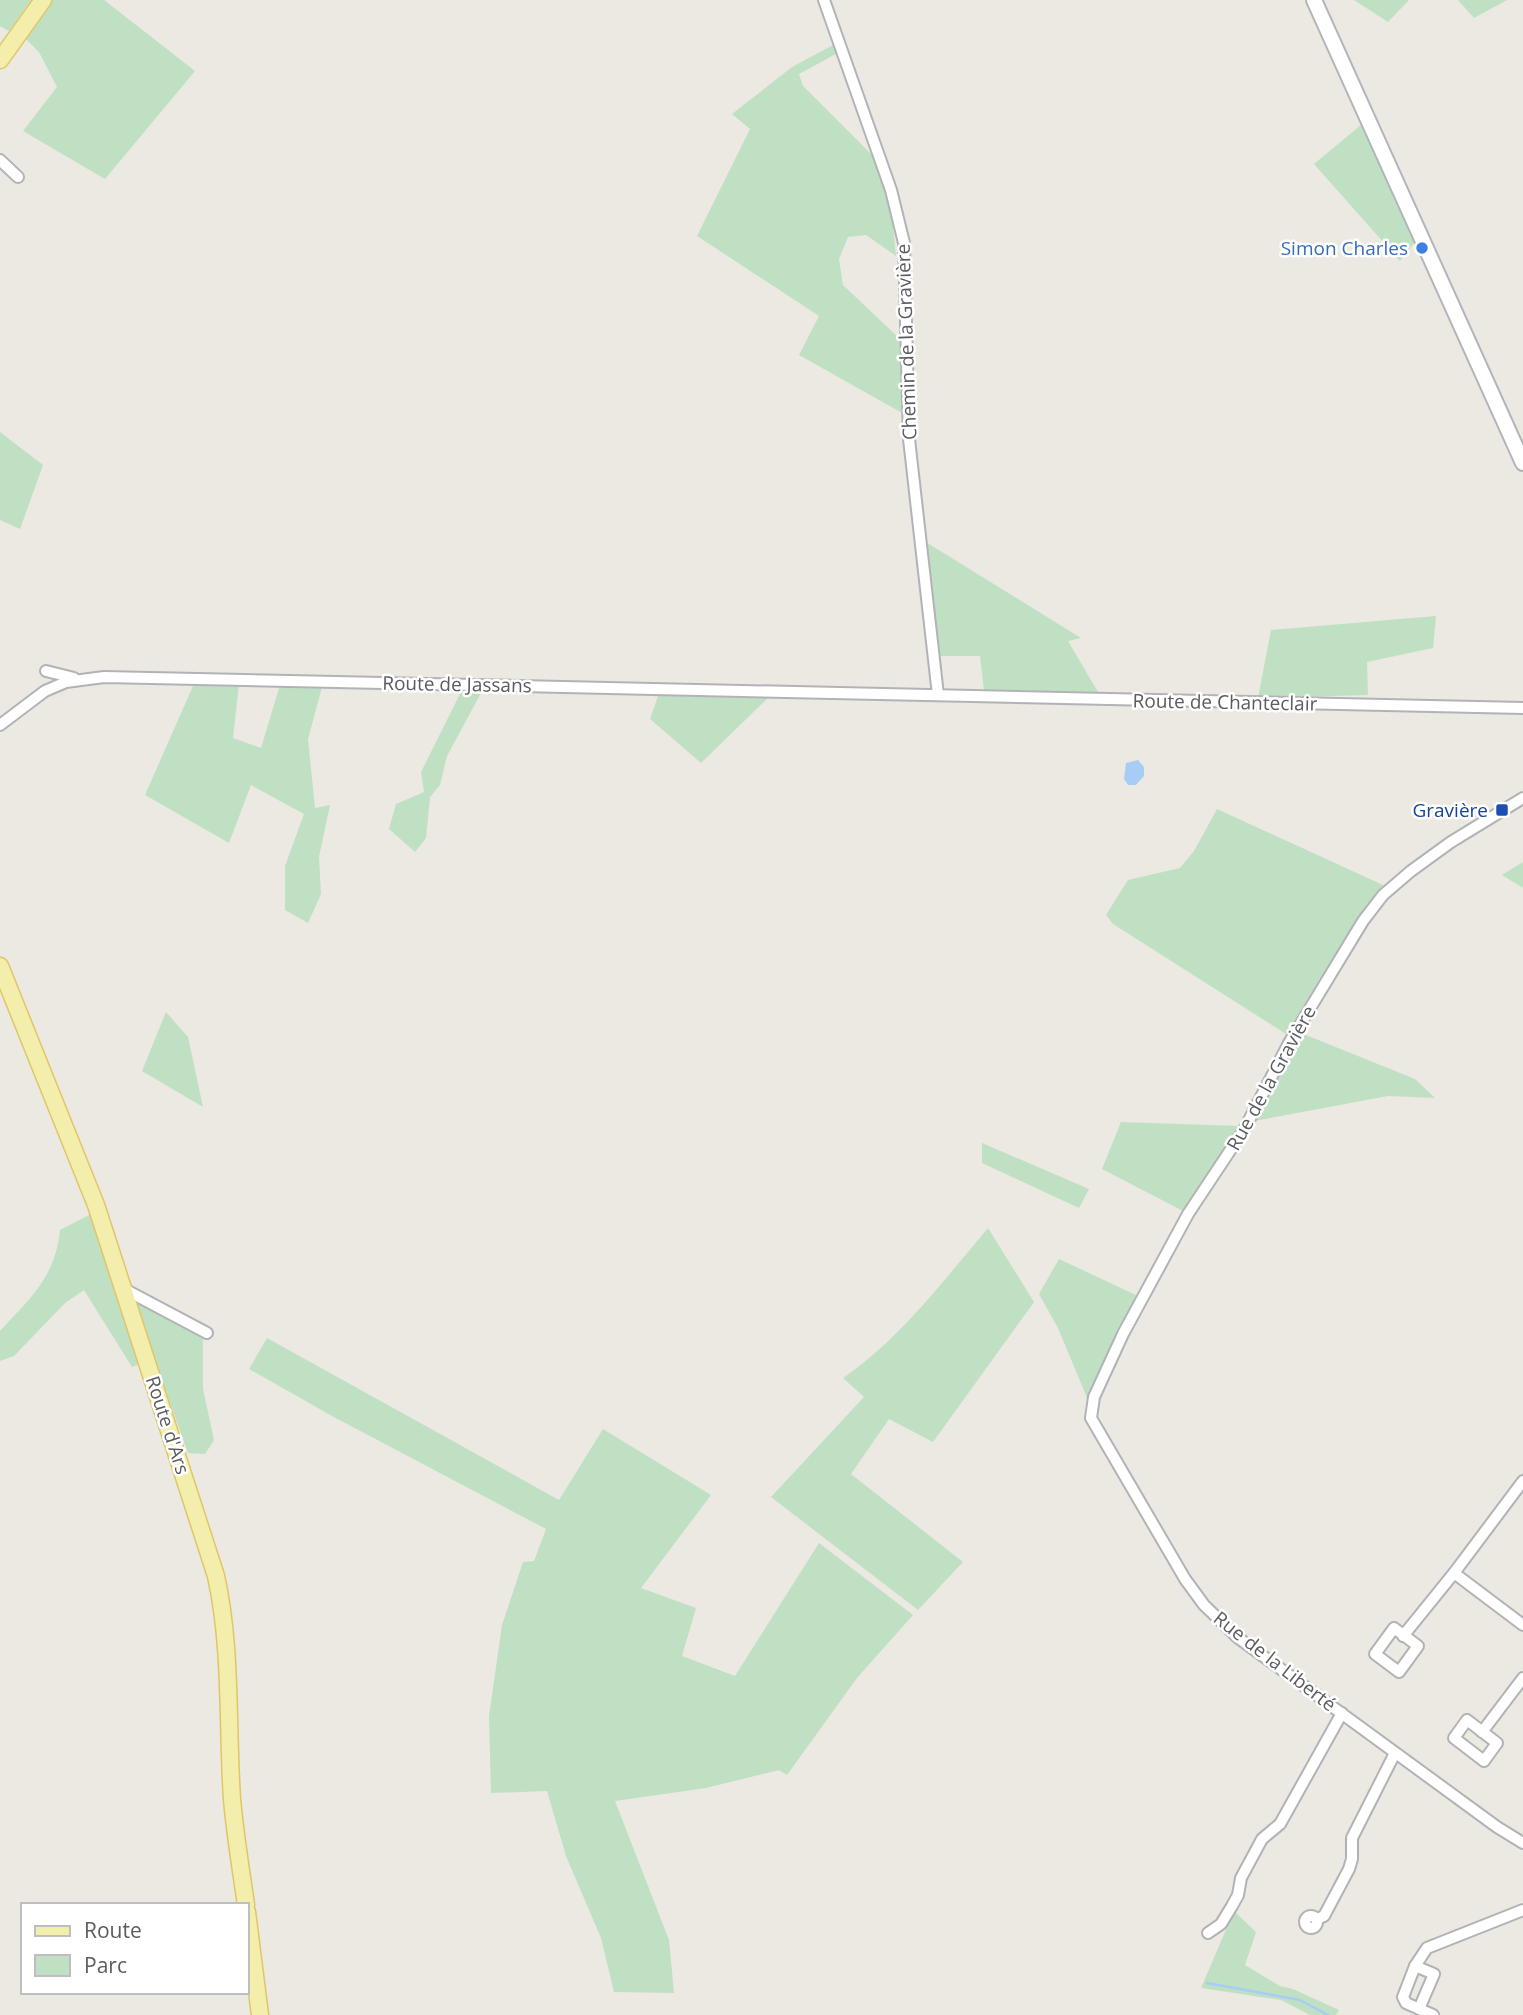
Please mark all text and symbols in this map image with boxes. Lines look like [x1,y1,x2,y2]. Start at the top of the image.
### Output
place label: Simon Charles [1281,235,1408,261]
marker: Simon Charles [1414,240,1430,256]
street label: Chemin de la Gravière [890,243,922,441]
street label: Route de Jassans [382,670,532,698]
street label: Route de Chanteclair [1132,687,1318,717]
place label: Gravière [1412,797,1488,823]
marker: Gravière [1494,802,1510,818]
street label: Rue de la Gravière [1220,1001,1322,1155]
street label: Route d'Ars [140,1373,196,1477]
street label: Rue de la Liberté [1208,1605,1342,1717]
legend [21,1903,248,1994]
text: Route [84,1916,142,1944]
text: Parc [84,1951,127,1979]

